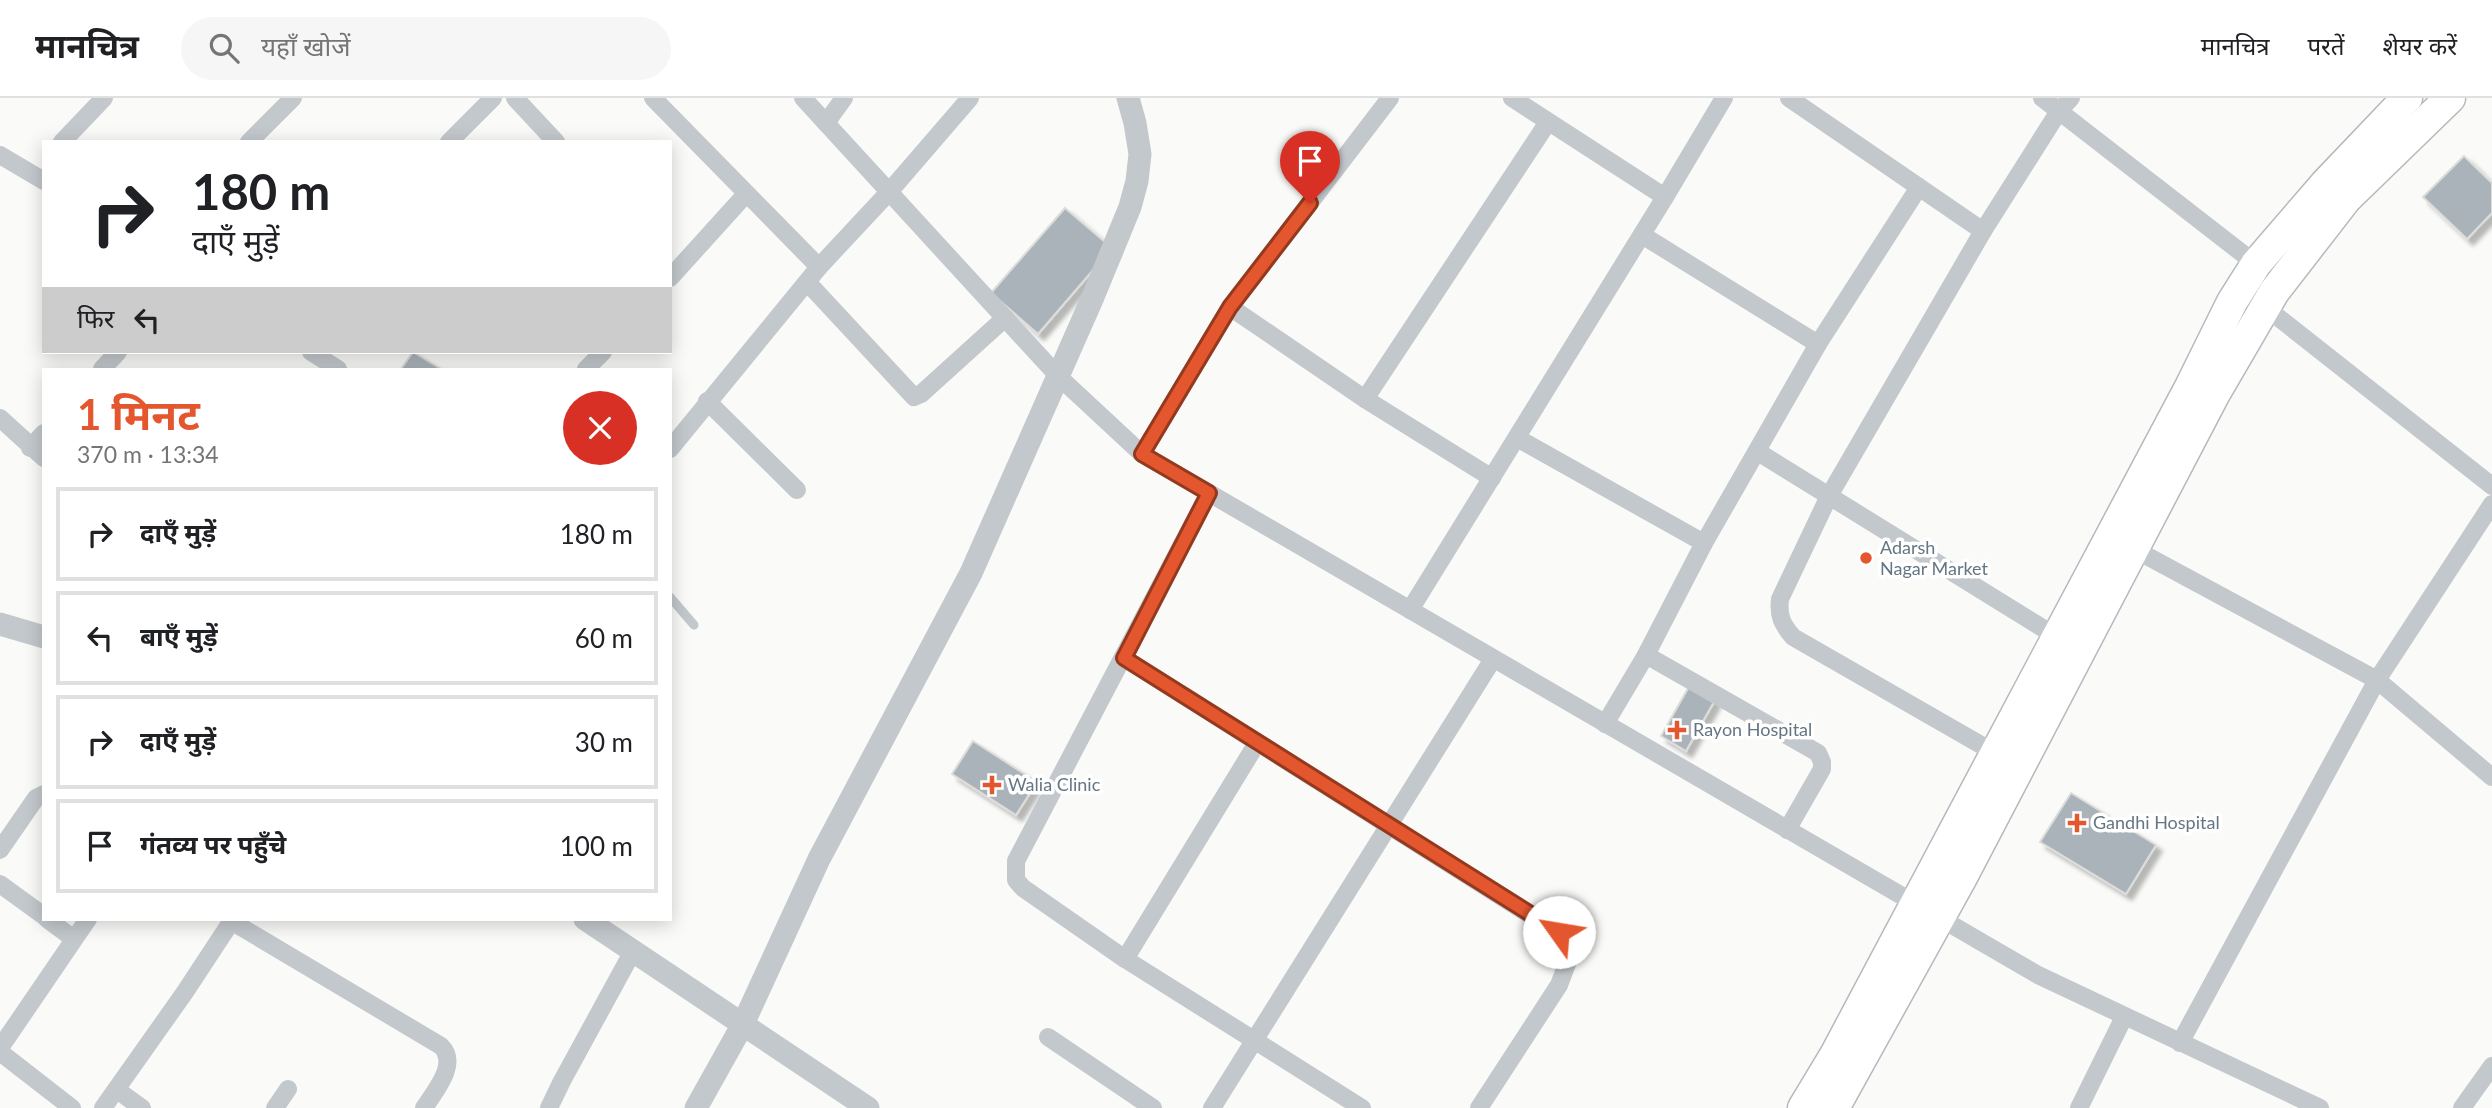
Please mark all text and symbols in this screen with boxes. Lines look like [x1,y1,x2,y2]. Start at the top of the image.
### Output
search box [181,17,671,80]
text: मानचित्र [35,25,139,65]
icon: search [205,29,243,67]
text: यहाँ खोजें [261,30,351,62]
text: मानचित्र [2201,31,2269,60]
text: परतें [2307,31,2345,60]
text: शेयर करें [2383,31,2457,60]
pin [1280,131,1340,203]
icon: arrive [1291,142,1329,180]
text: 180 m [192,162,330,220]
icon: right [77,168,168,259]
text: दाएँ मुड़ें [192,221,279,260]
icon: left [128,301,166,339]
text: फिर [77,302,114,334]
text: 1 मिनट [77,389,200,439]
button: close [563,391,637,465]
text: 370 m · 13:34 [77,440,219,468]
icon: right [81,515,119,553]
text: दाएँ मुड़ें [140,516,216,548]
text: 180 m [560,518,633,550]
place label: Adarsh Nagar Market [1880,536,1989,579]
marker: Adarsh Nagar Market [1858,550,1874,566]
icon: left [81,619,119,657]
text: बाएँ मुड़ें [140,620,218,652]
text: 60 m [575,622,633,654]
place label: Rayon Hospital [1693,718,1812,740]
marker: Rayon Hospital [1667,720,1687,740]
icon: right [81,723,119,761]
text: दाएँ मुड़ें [140,724,216,756]
text: 30 m [575,726,633,758]
place label: Walia Clinic [1008,773,1101,795]
marker: Walia Clinic [982,775,1002,795]
place label: Gandhi Hospital [2093,811,2220,833]
marker: Gandhi Hospital [2067,813,2087,833]
icon: arrive [81,827,119,865]
text: गंतव्य पर पहुँचे [140,828,286,860]
text: 100 m [560,830,633,862]
position arrow [1522,895,1596,969]

